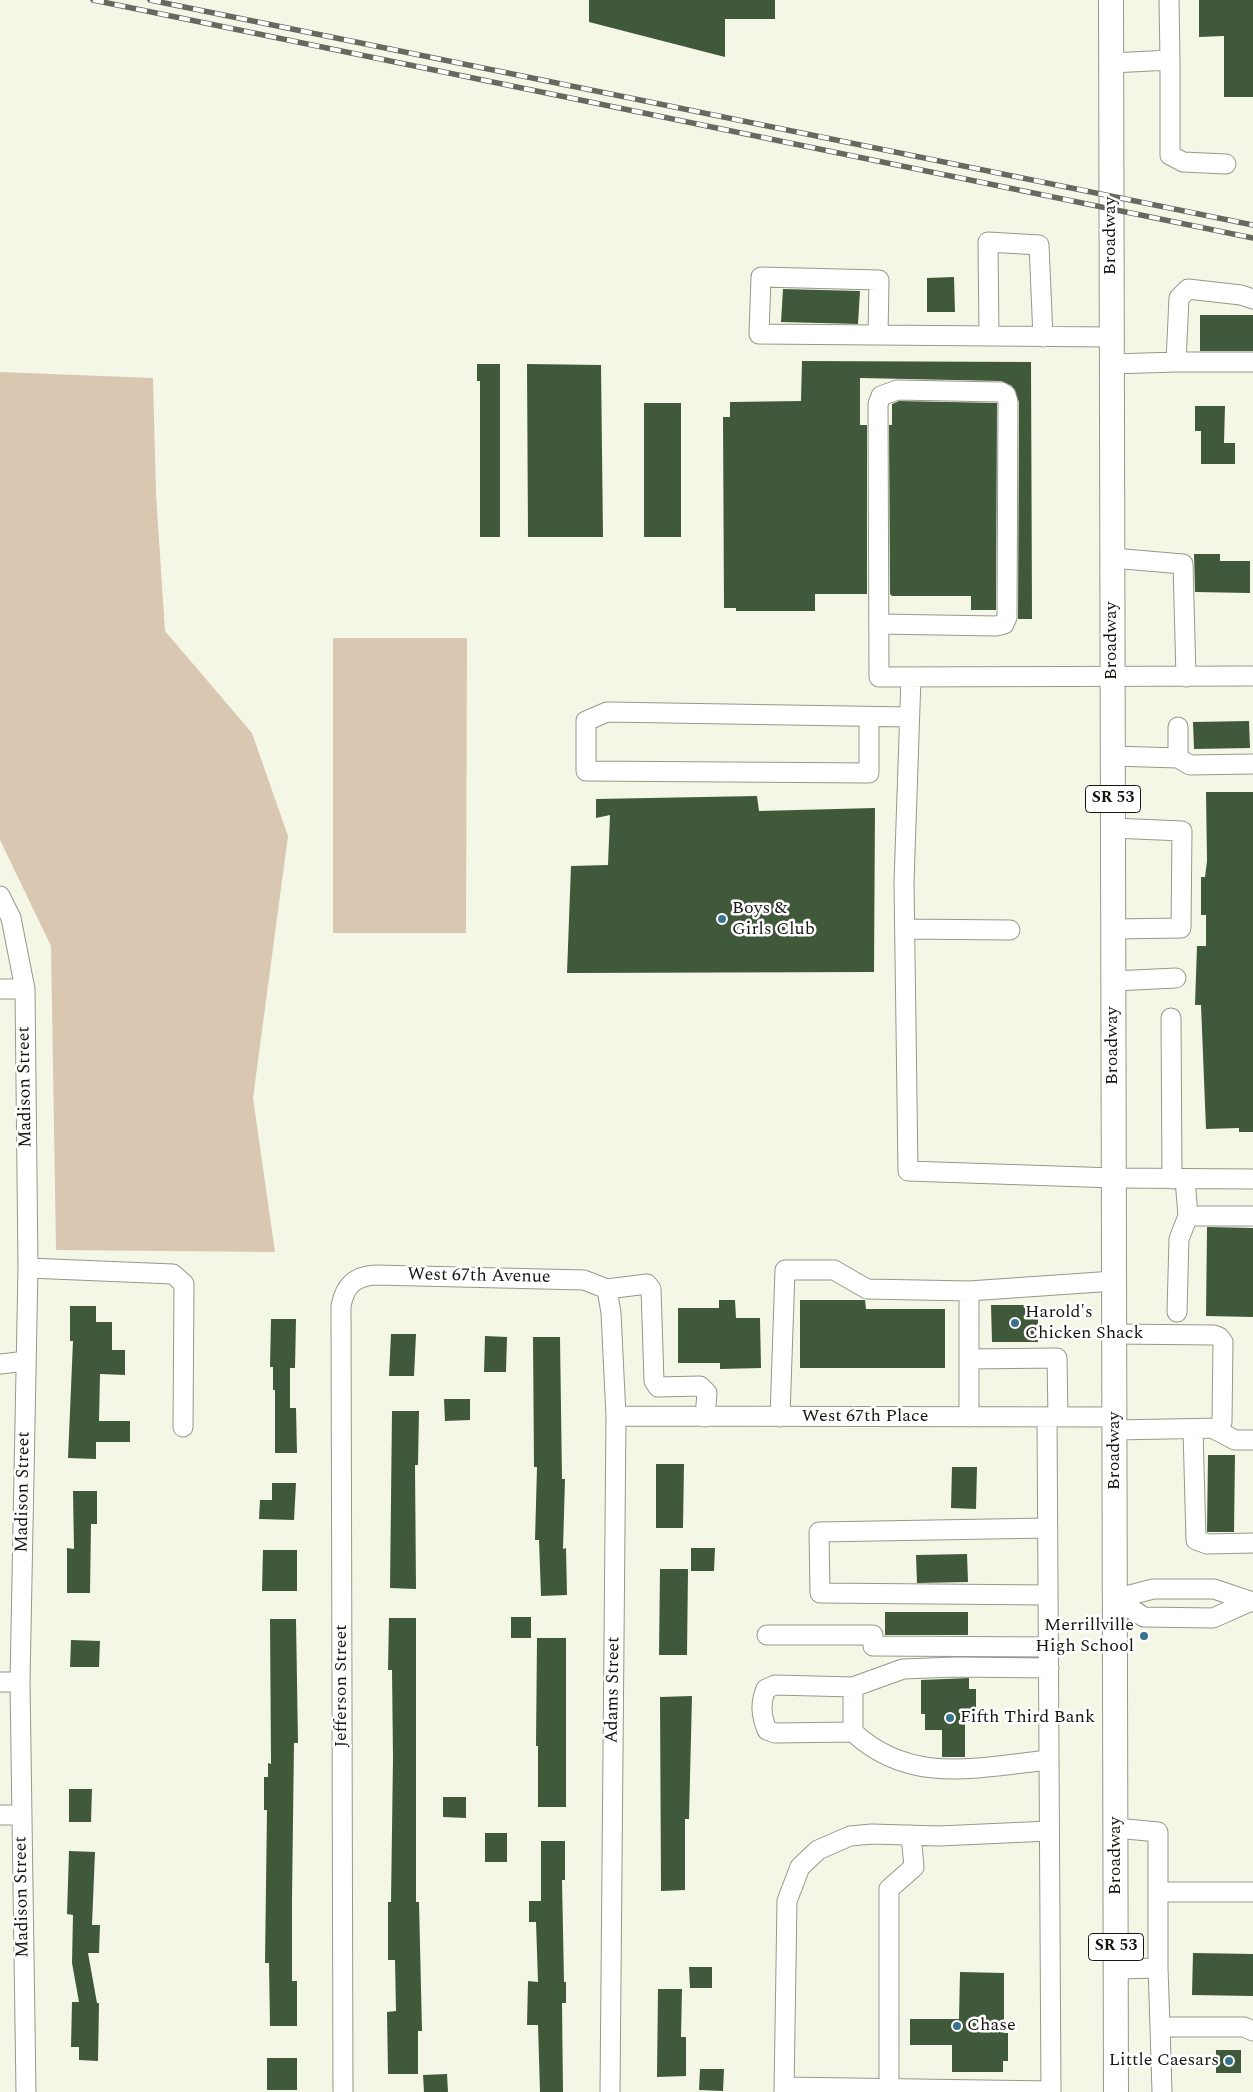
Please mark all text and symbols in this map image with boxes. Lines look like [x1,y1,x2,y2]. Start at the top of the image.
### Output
street label: Broadway [1100,197,1122,275]
street label: Broadway [1101,602,1123,680]
road number: SR 53 [1086,786,1140,812]
place label: Boys & Girls Club [732,898,815,941]
marker: Boys & Girls Club [716,913,728,925]
street label: Broadway [1102,1007,1124,1085]
street label: Madison Street [14,1026,38,1148]
street label: West 67th Avenue [407,1265,551,1289]
place label: Harold's Chicken Shack [1025,1302,1143,1345]
marker: Harold's Chicken Shack [1009,1317,1021,1329]
street label: West 67th Place [802,1406,928,1428]
street label: Broadway [1104,1412,1126,1490]
street label: Madison Street [12,1431,36,1553]
place label: Merrillville High School [1035,1615,1134,1658]
street label: Jefferson Street [331,1624,353,1748]
marker: Merrillville High School [1138,1630,1150,1642]
street label: Adams Street [602,1636,626,1744]
place label: Fifth Third Bank [960,1707,1095,1729]
marker: Fifth Third Bank [944,1712,956,1724]
street label: Broadway [1105,1817,1127,1895]
street label: Madison Street [11,1836,35,1958]
road number: SR 53 [1088,1934,1144,1960]
place label: Chase [967,2015,1016,2037]
marker: Chase [951,2020,963,2032]
place label: Little Caesars [1109,2050,1219,2072]
marker: Little Caesars [1223,2055,1235,2067]

